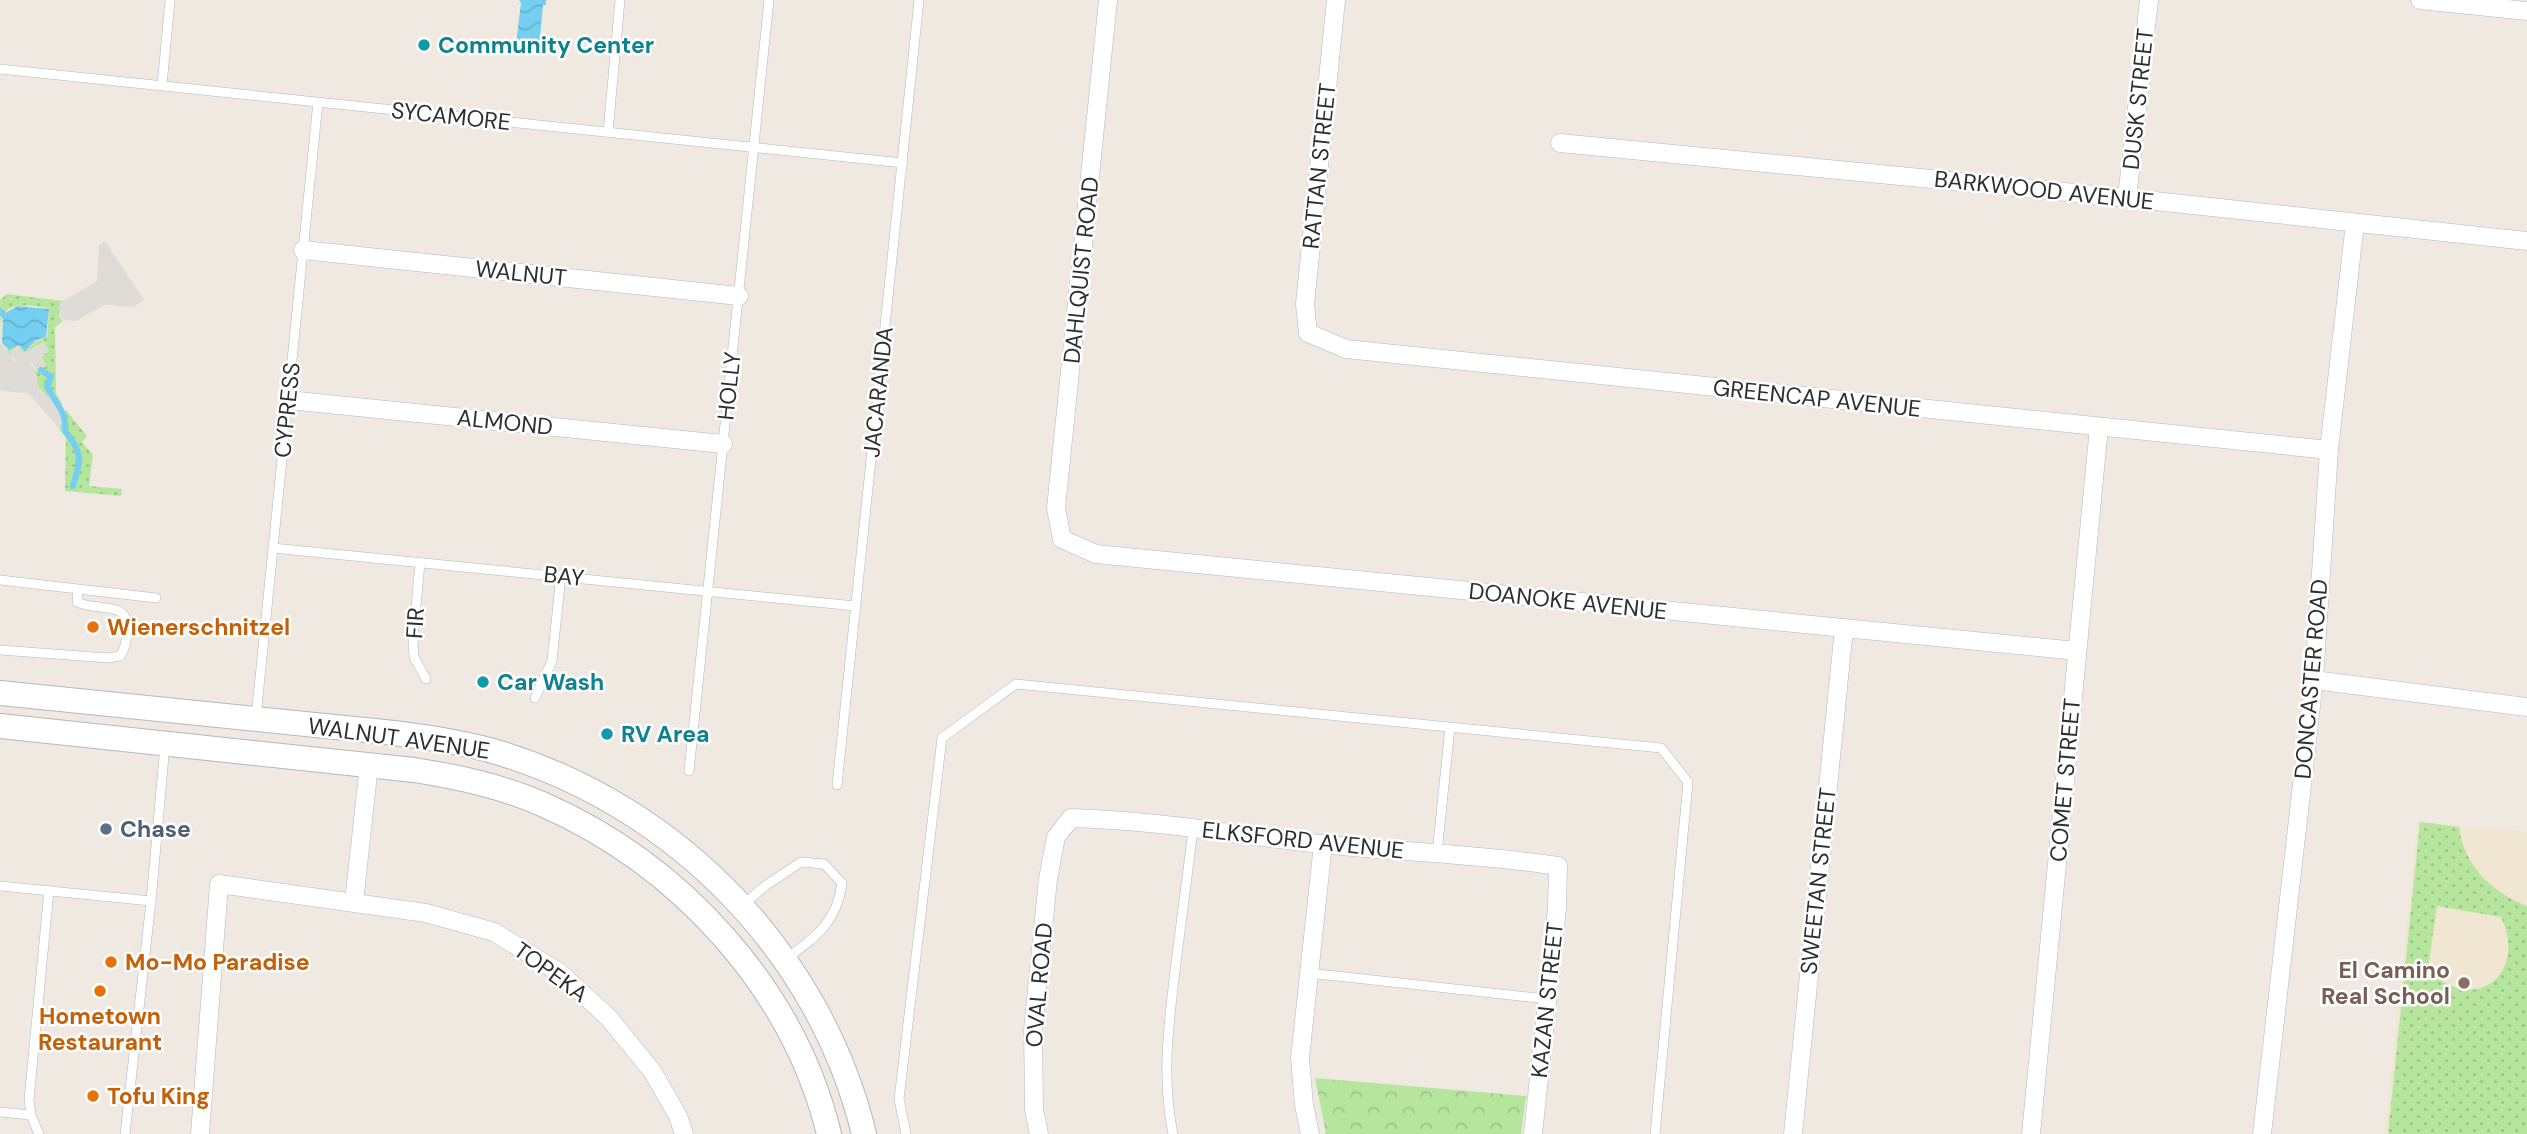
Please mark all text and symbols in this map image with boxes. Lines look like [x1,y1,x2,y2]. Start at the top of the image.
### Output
street label: DUSK STREET [2116,27,2160,171]
place label: Community Center [438,30,654,60]
marker: Community Center [416,37,432,53]
street label: RATTAN STREET [1295,81,1343,251]
street label: SYCAMORE [390,95,512,137]
street label: BARKWOOD AVENUE [1933,164,2155,216]
street label: DAHLQUIST ROAD [1056,175,1106,365]
street label: WALNUT [474,253,568,293]
street label: JACARANDA [856,325,900,459]
street label: HOLLY [710,350,748,422]
street label: CYPRESS [267,361,307,459]
street label: GREENCAP AVENUE [1711,372,1923,424]
street label: ALMOND [456,402,554,442]
street label: BAY [542,559,586,593]
street label: DOANOKE AVENUE [1467,576,1669,626]
street label: DONCASTER ROAD [2287,578,2335,780]
street label: FIR [399,606,431,640]
place label: Wienerschnitzel [107,612,290,642]
marker: Wienerschnitzel [85,619,101,635]
place label: Car Wash [497,667,604,697]
marker: Car Wash [475,674,491,690]
street label: COMET STREET [2043,697,2087,863]
street label: WALNUT AVENUE [306,710,492,766]
place label: RV Area [621,719,709,749]
marker: RV Area [599,726,615,742]
street label: SWEETAN STREET [1793,786,1843,976]
place label: Chase [120,814,191,844]
street label: ELKSFORD AVENUE [1200,814,1406,866]
marker: Chase [98,821,114,837]
street label: KAZAN STREET [1524,920,1570,1080]
street label: OVAL ROAD [1019,921,1059,1049]
street label: TOPEKA [508,935,594,1009]
place label: Mo-Mo Paradise [125,947,310,977]
marker: Mo-Mo Paradise [103,954,119,970]
place label: El Camino Real School [2321,955,2450,1011]
marker: El Camino Real School [2456,975,2472,991]
marker: Hometown Restaurant [92,983,108,999]
place label: Hometown Restaurant [38,1001,162,1057]
place label: Tofu King [107,1081,210,1111]
marker: Tofu King [85,1088,101,1104]

